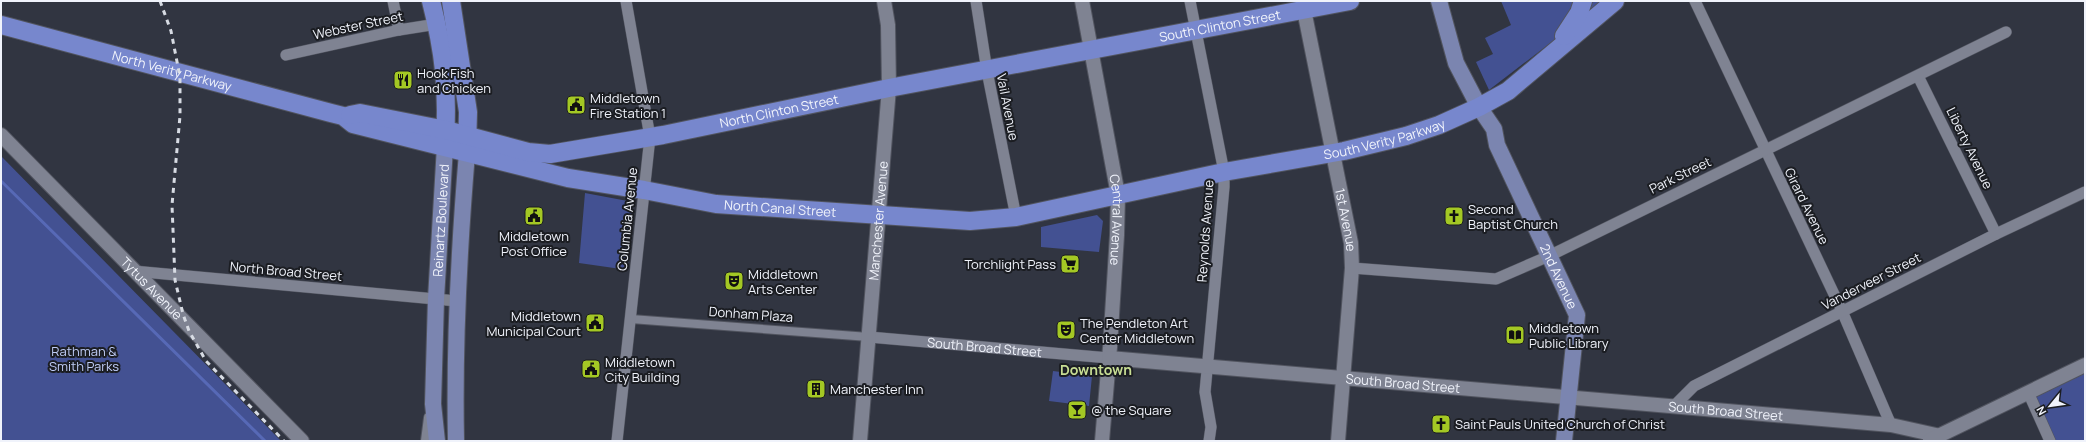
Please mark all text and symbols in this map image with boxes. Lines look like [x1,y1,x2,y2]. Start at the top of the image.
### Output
street label: South Clinton Street [1158,5,1282,46]
street label: Webster Street [311,7,405,43]
street label: North Verity Parkway [110,46,234,95]
place label: Hook Fish and Chicken [417,64,491,97]
restaurant icon: Hook Fish and Chicken [392,69,414,91]
street label: Vail Avenue [993,72,1023,142]
place label: Middletown Fire Station 1 [590,89,666,122]
street label: North Clinton Street [718,90,840,132]
public building icon: Middletown Fire Station 1 [565,94,587,116]
street label: Liberty Avenue [1942,104,1998,192]
street label: South Verity Parkway [1322,114,1448,163]
street label: Park Street [1646,152,1714,198]
street label: Manchester Avenue [864,160,892,281]
street label: Reinartz Boulevard [428,164,453,277]
street label: Girard Avenue [1781,165,1834,248]
street label: Columbia Avenue [613,166,641,272]
street label: Central Avenue [1105,173,1127,266]
street label: Reynolds Avenue [1192,179,1218,283]
street label: 1st Avenue [1331,186,1360,252]
street label: North Canal Street [724,196,837,221]
place label: Second Baptist Church [1468,200,1558,233]
public building icon: Middletown Post Office [523,205,545,227]
church icon: Second Baptist Church [1443,205,1465,227]
place label: Middletown Post Office [499,227,569,260]
street label: 2nd Avenue [1536,241,1582,312]
street label: Vanderveer Street [1818,248,1924,314]
street label: Tytus Avenue [117,253,187,324]
supermarket icon: Torchlight Pass [1059,253,1081,275]
place label: Torchlight Pass [964,255,1056,273]
street label: North Broad Street [229,257,343,285]
place label: Middletown Arts Center [748,265,818,298]
theatre icon: Middletown Arts Center [723,270,745,292]
street label: Donham Plaza [708,302,794,326]
place label: Middletown Municipal Court [486,307,581,340]
public building icon: Middletown Municipal Court [584,312,606,334]
place label: The Pendleton Art Center Middletown [1080,314,1194,347]
theatre icon: The Pendleton Art Center Middletown [1055,319,1077,341]
place label: Middletown Public Library [1529,319,1609,352]
library icon: Middletown Public Library [1504,324,1526,346]
street label: South Broad Street [926,333,1043,361]
park label: Rathman & Smith Parks [49,342,119,375]
place label: Middletown City Building [605,353,680,386]
public building icon: Middletown City Building [580,358,602,380]
district label: Downtown [1060,360,1132,379]
street label: South Broad Street [1345,369,1461,397]
building icon: Manchester Inn [805,378,827,400]
place label: Manchester Inn [830,380,923,398]
north arrow [2030,386,2070,426]
street label: South Broad Street [1668,397,1784,425]
bar icon: @ the Square [1066,399,1088,421]
place label: @ the Square [1091,401,1172,419]
text: N [2032,404,2049,418]
church icon: Saint Pauls United Church of Christ [1430,413,1452,435]
place label: Saint Pauls United Church of Christ [1455,415,1665,433]

